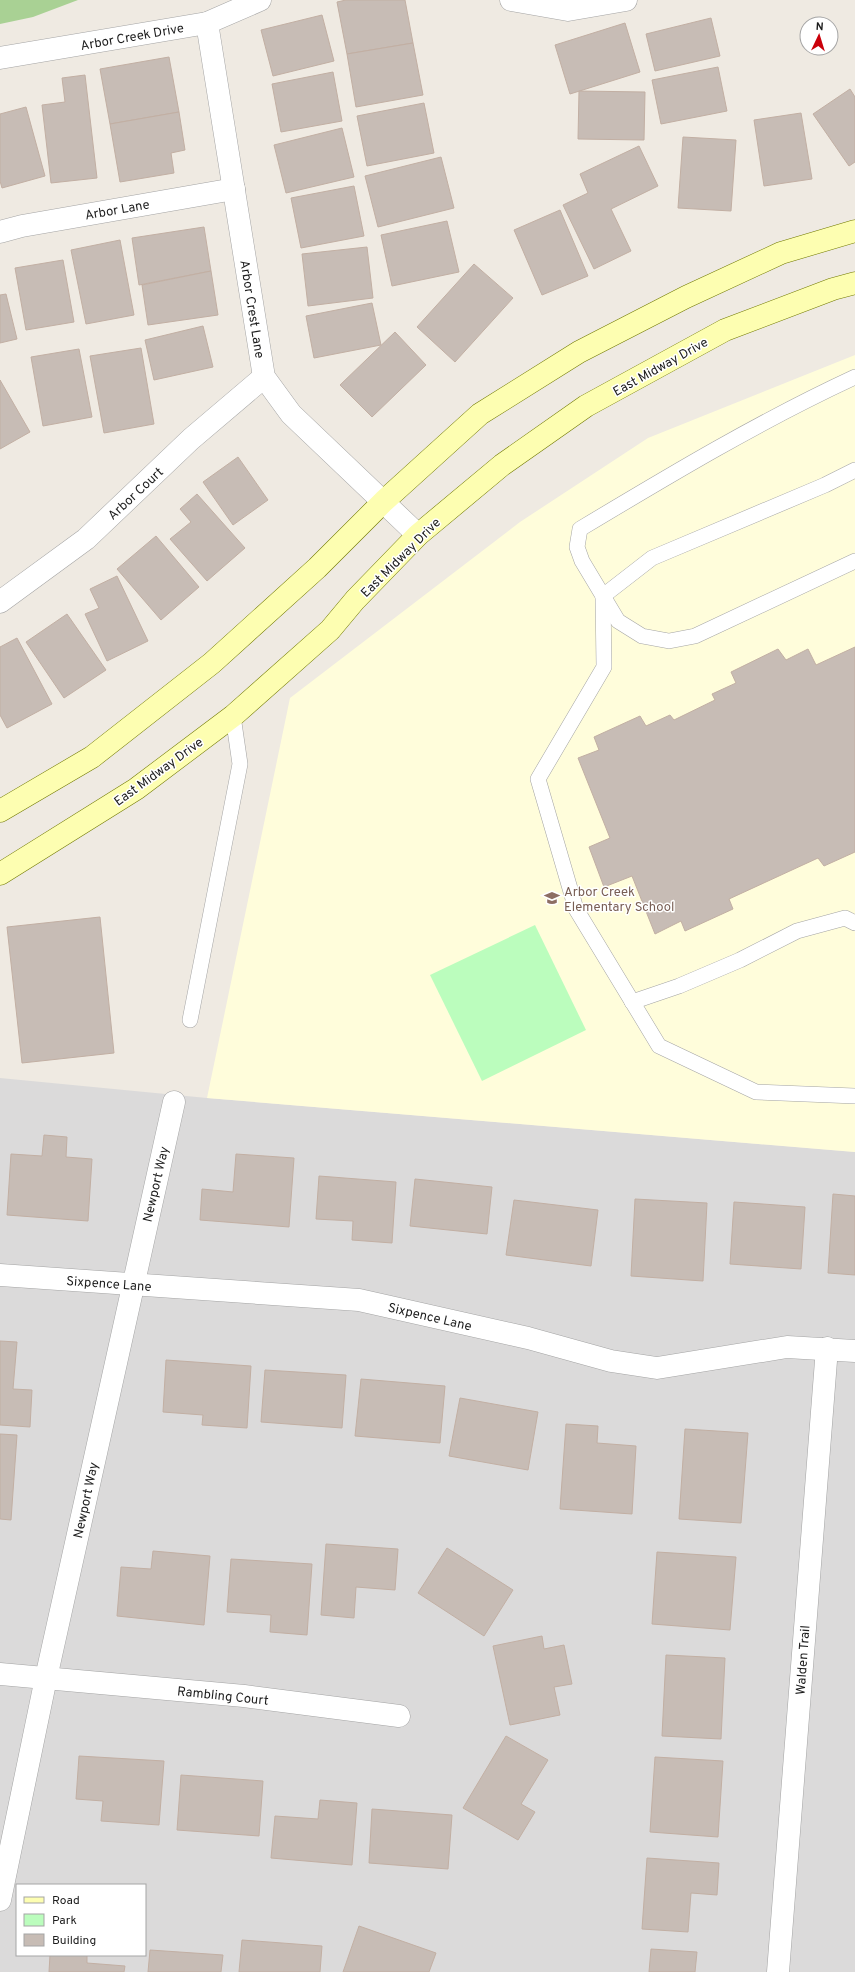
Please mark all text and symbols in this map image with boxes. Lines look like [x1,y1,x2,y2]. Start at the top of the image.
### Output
north arrow [799,16,839,56]
text: N [815,20,824,34]
street label: Arbor Creek Drive [79,21,185,55]
street label: Arbor Lane [84,197,151,225]
street label: Arbor Crest Lane [235,259,267,360]
street label: East Midway Drive [611,335,711,401]
street label: Arbor Court [105,465,167,524]
street label: East Midway Drive [358,515,445,602]
street label: East Midway Drive [111,735,207,810]
place label: Arbor Creek Elementary School [564,885,674,916]
school or university icon: Arbor Creek Elementary School [543,889,561,907]
street label: Newport Way [140,1145,173,1224]
street label: Sixpence Lane [66,1274,152,1296]
street label: Sixpence Lane [386,1301,473,1335]
street label: Newport Way [71,1461,103,1540]
street label: Walden Trail [794,1625,814,1696]
street label: Rambling Court [176,1684,269,1710]
legend [16,1884,146,1956]
text: Road [52,1893,80,1909]
text: Park [52,1913,77,1929]
text: Building [52,1933,96,1949]

